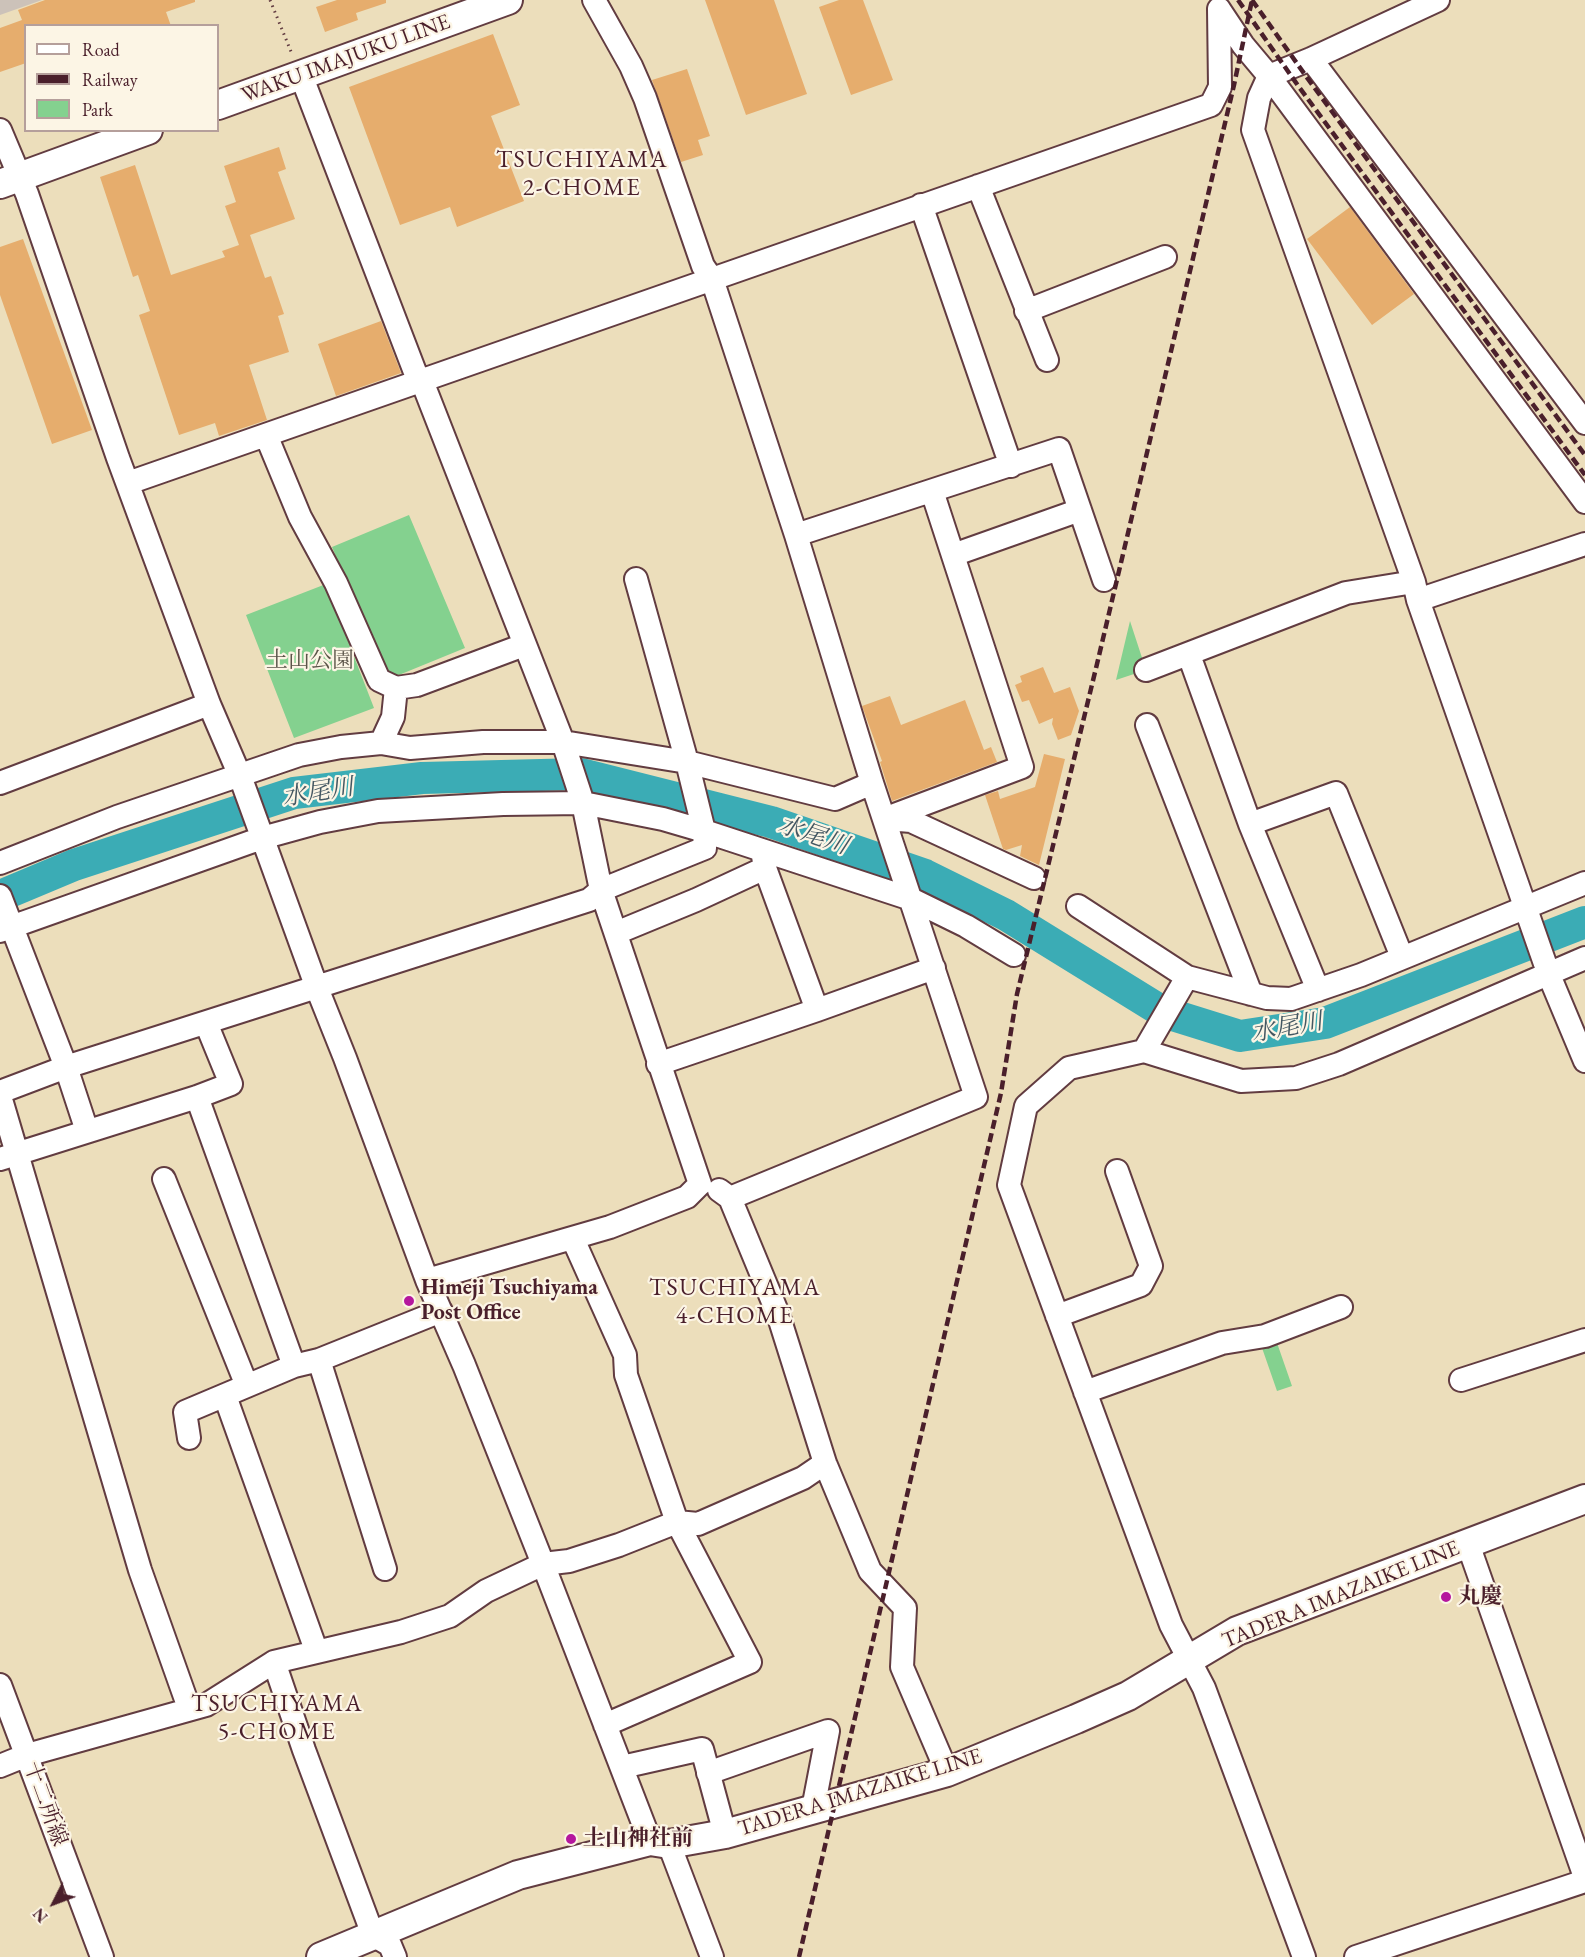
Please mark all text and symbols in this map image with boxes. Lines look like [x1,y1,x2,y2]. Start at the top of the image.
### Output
street label: WAKU IMAJUKU LINE [238,9,454,109]
legend [24,24,219,132]
text: Road [82,38,120,61]
text: Railway [82,68,138,91]
text: Park [82,98,113,121]
district label: TSUCHIYAMA 2-CHOME [496,146,668,202]
park label: 土山公園 [266,648,354,674]
water label: 水尾川 [280,773,356,813]
water label: 水尾川 [774,811,852,861]
water label: 水尾川 [1249,1008,1325,1048]
district label: TSUCHIYAMA 4-CHOME [649,1274,821,1330]
place label: Himeji Tsuchiyama Post Office [421,1275,598,1326]
marker: Himeji Tsuchiyama Post Office [402,1294,416,1308]
street label: TADERA IMAZAIKE LINE [1218,1535,1464,1655]
place label: 丸慶 [1458,1584,1502,1610]
marker: 丸慶 [1439,1590,1453,1604]
district label: TSUCHIYAMA 5-CHOME [191,1690,363,1746]
street label: TADERA IMAZAIKE LINE [735,1743,985,1843]
street label: 十二所線 [18,1758,72,1850]
place label: 土山神社前 [583,1826,693,1852]
marker: 土山神社前 [564,1832,578,1846]
north arrow [24,1873,84,1933]
text: N [28,1904,52,1927]

